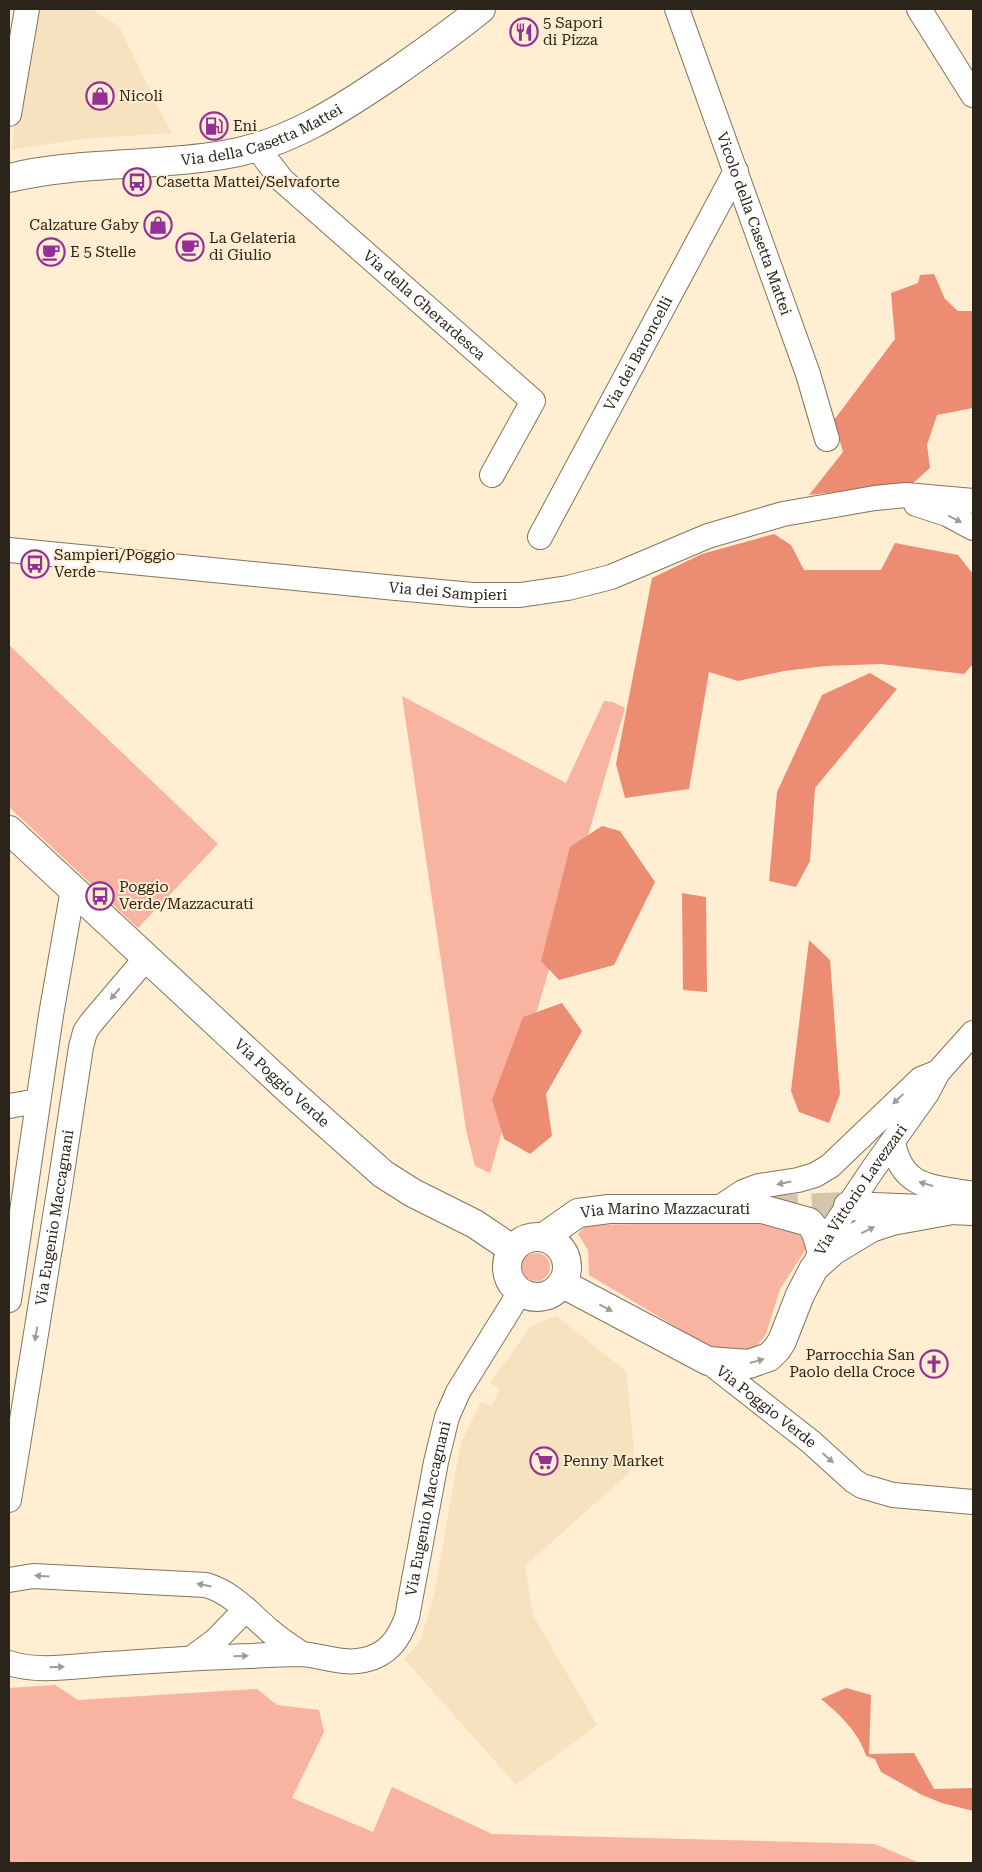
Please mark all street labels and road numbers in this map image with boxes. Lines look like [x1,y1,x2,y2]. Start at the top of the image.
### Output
street label: Via della Casetta Mattei [180,100,346,169]
street label: Vicolo della Casetta Mattei [713,130,795,318]
street label: Via della Gherardesca [359,246,489,364]
street label: Via dei Baroncelli [600,293,676,414]
street label: Via dei Sampieri [388,578,507,604]
street label: Via Poggio Verde [230,1035,333,1131]
street label: Via Vittorio Lavezzari [811,1121,911,1259]
street label: Via Eugenio Maccagnani [32,1128,77,1307]
street label: Via Marino Mazzacurati [579,1200,750,1222]
street label: Via Poggio Verde [712,1362,820,1452]
street label: Via Eugenio Maccagnani [402,1419,455,1598]

